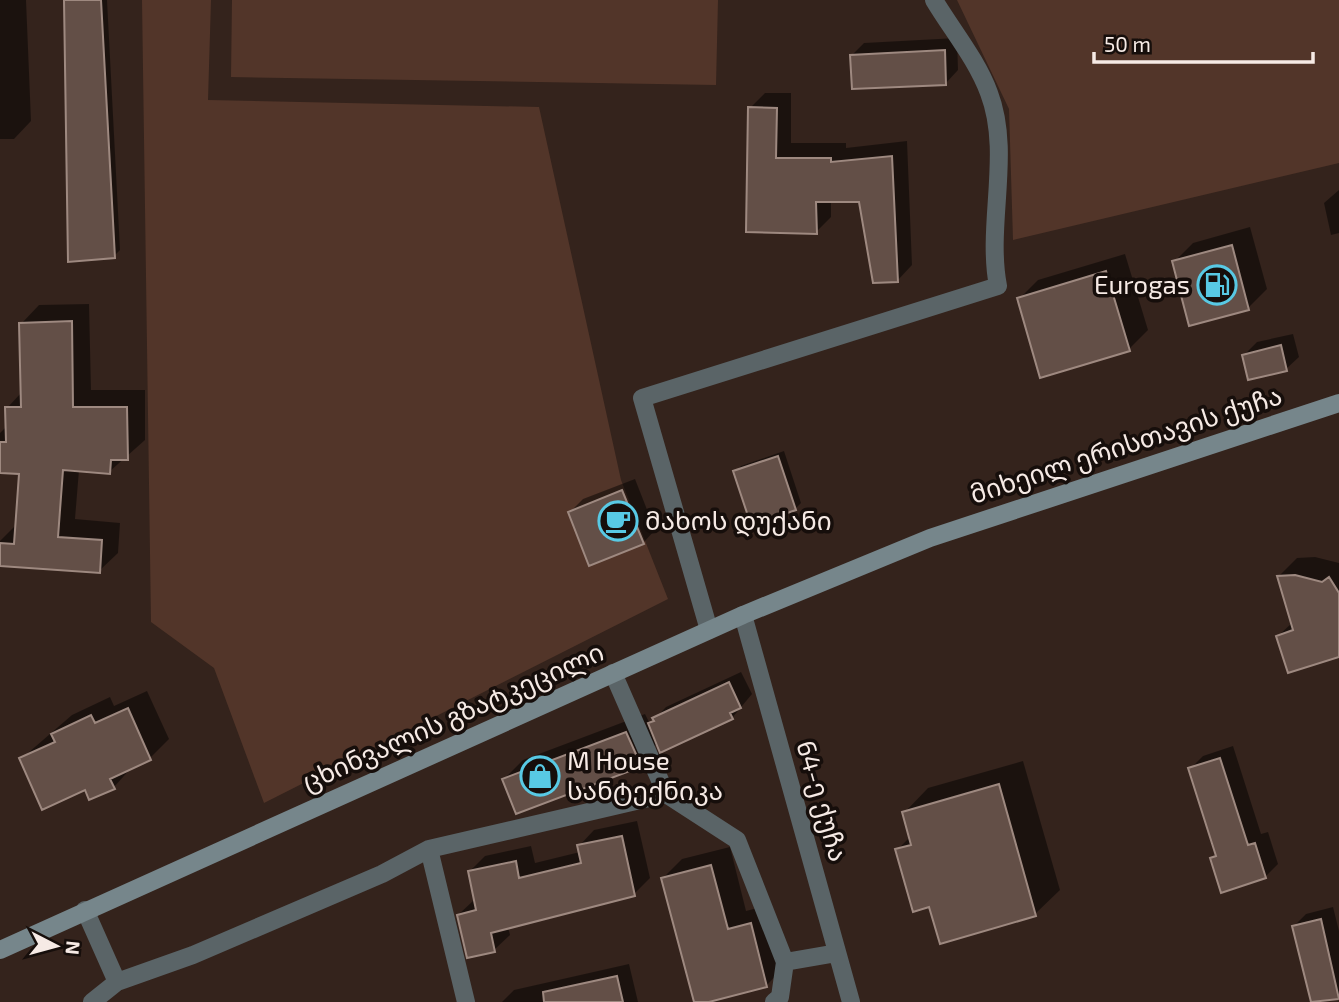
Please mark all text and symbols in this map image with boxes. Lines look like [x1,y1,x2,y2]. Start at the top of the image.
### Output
scale bar [1094,21,1313,65]
text: 50 m [1104,31,1151,56]
fuel station icon: Eurogas [1196,264,1238,306]
place label: Eurogas [1094,268,1190,299]
street label: მიხეილ ერისთავის ქუჩა [966,378,1286,511]
cafe icon: მახოს დუქანი [597,500,639,542]
place label: მახოს დუქანი [645,504,832,537]
street label: ცხინვალის გზატკეცილი [297,635,609,798]
street label: 64-ე ქუჩა [790,737,855,865]
place label: M House სანტექნიკა [567,744,723,806]
shop icon: M House სანტექნიკა [519,755,561,797]
north arrow [21,911,91,981]
text: N [61,940,86,956]

